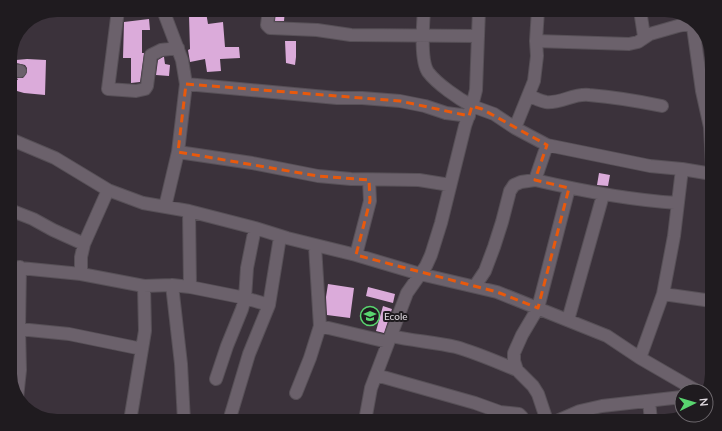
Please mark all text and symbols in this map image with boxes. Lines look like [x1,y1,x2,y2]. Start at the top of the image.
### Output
school or university icon: Ecole [359,305,381,327]
place label: Ecole [384,310,408,322]
north arrow [674,383,714,423]
text: N [698,397,711,407]

